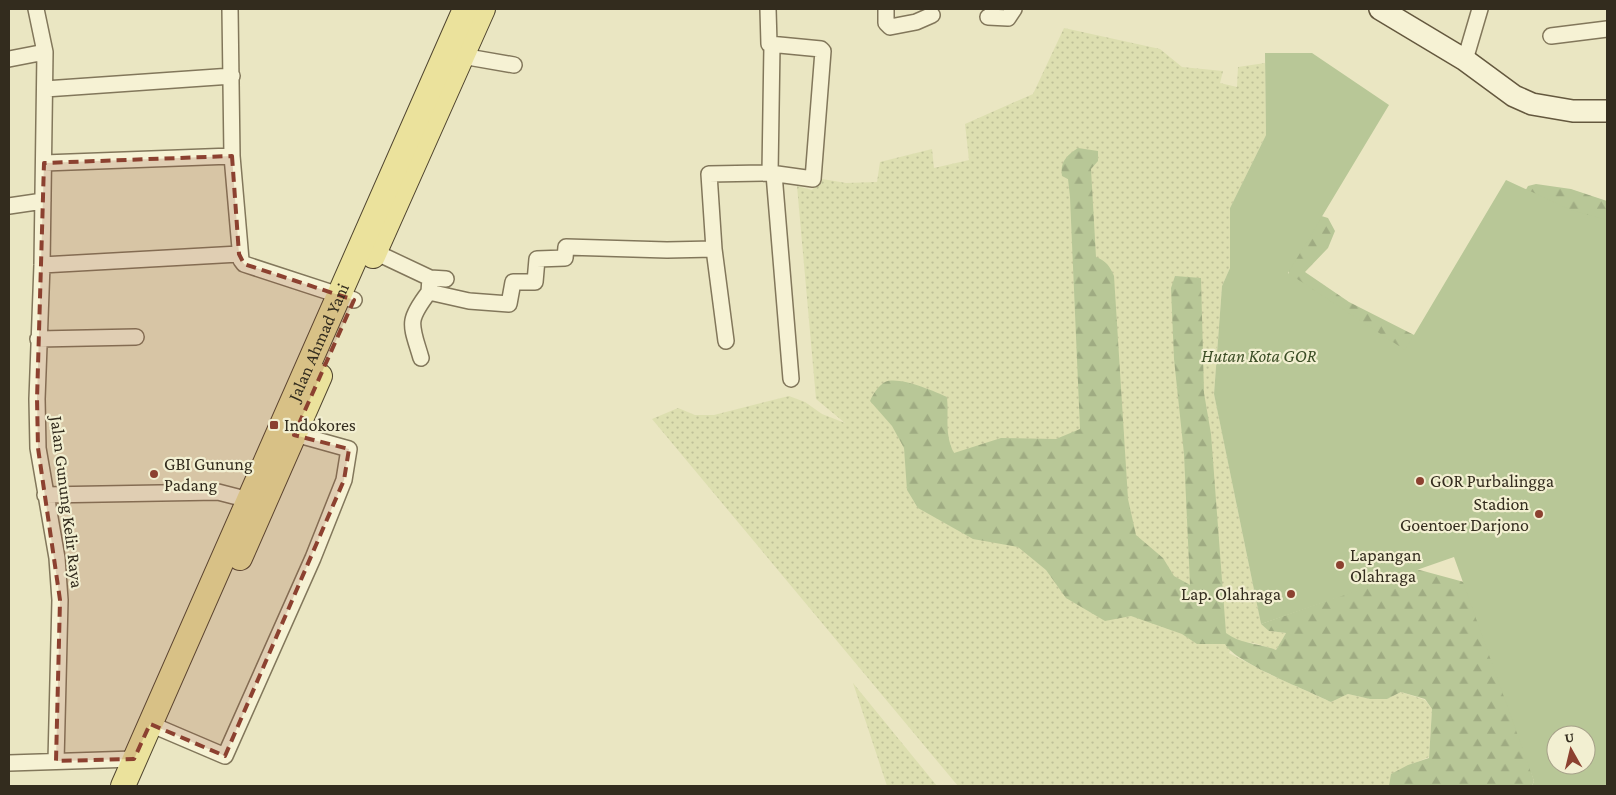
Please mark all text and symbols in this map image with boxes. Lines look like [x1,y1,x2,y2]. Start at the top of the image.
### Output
street label: Jalan Ahmad Yani [283,280,353,406]
park label: Hutan Kota GOR [1201,346,1317,366]
street label: Jalan Gunung Kelir Raya [46,413,87,589]
place label: Indokores [284,415,356,435]
marker: Indokores [268,419,280,431]
place label: GBI Gunung Padang [164,454,253,495]
marker: GBI Gunung Padang [148,468,160,480]
place label: GOR Purbalingga [1430,471,1554,491]
marker: GOR Purbalingga [1414,475,1426,487]
place label: Stadion Goentoer Darjono [1400,494,1529,536]
marker: Stadion Goentoer Darjono [1533,508,1545,520]
place label: Lapangan Olahraga [1350,545,1422,586]
marker: Lapangan Olahraga [1334,559,1346,571]
place label: Lap. Olahraga [1181,584,1281,604]
marker: Lap. Olahraga [1285,588,1297,600]
north arrow [1546,725,1596,775]
text: U [1563,728,1575,746]

